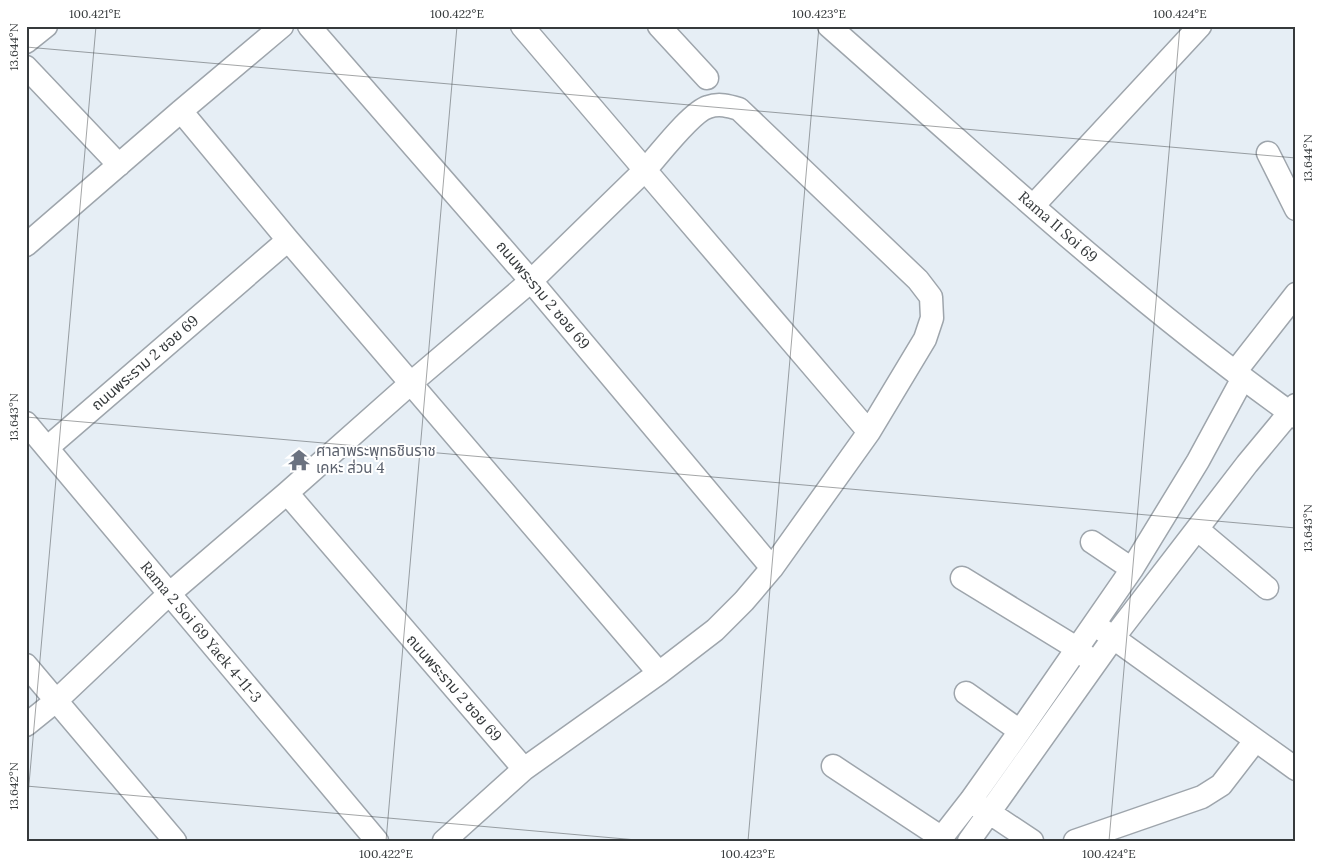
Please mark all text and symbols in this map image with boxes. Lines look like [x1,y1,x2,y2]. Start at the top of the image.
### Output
text: 100.421°E [69,6,121,21]
text: 100.422°E [430,6,484,21]
text: 100.423°E [792,6,846,21]
text: 100.424°E [1153,6,1207,21]
text: 13.644°N [6,23,21,71]
text: 13.644°N [1300,134,1315,182]
street label: Rama II Soi 69 [1015,187,1102,266]
street label: ถนนพระราม 2 ซอย 69 [492,236,594,353]
street label: ถนนพระราม 2 ซอย 69 [87,311,202,414]
text: 13.643°N [6,393,21,441]
place label: ศาลาพระพุทธชินราช เคหะ ส่วน 4 [316,441,436,477]
temple icon: ศาลาพระพุทธชินราช เคหะ ส่วน 4 [286,447,312,473]
text: 13.643°N [1300,504,1315,552]
street label: Rama 2 Soi 69 Yaek 4-11-3 [137,557,266,706]
street label: ถนนพระราม 2 ซอย 69 [403,630,506,745]
text: 13.642°N [6,762,21,810]
text: 100.422°E [359,846,413,861]
text: 100.423°E [721,846,775,861]
text: 100.424°E [1082,846,1136,861]

